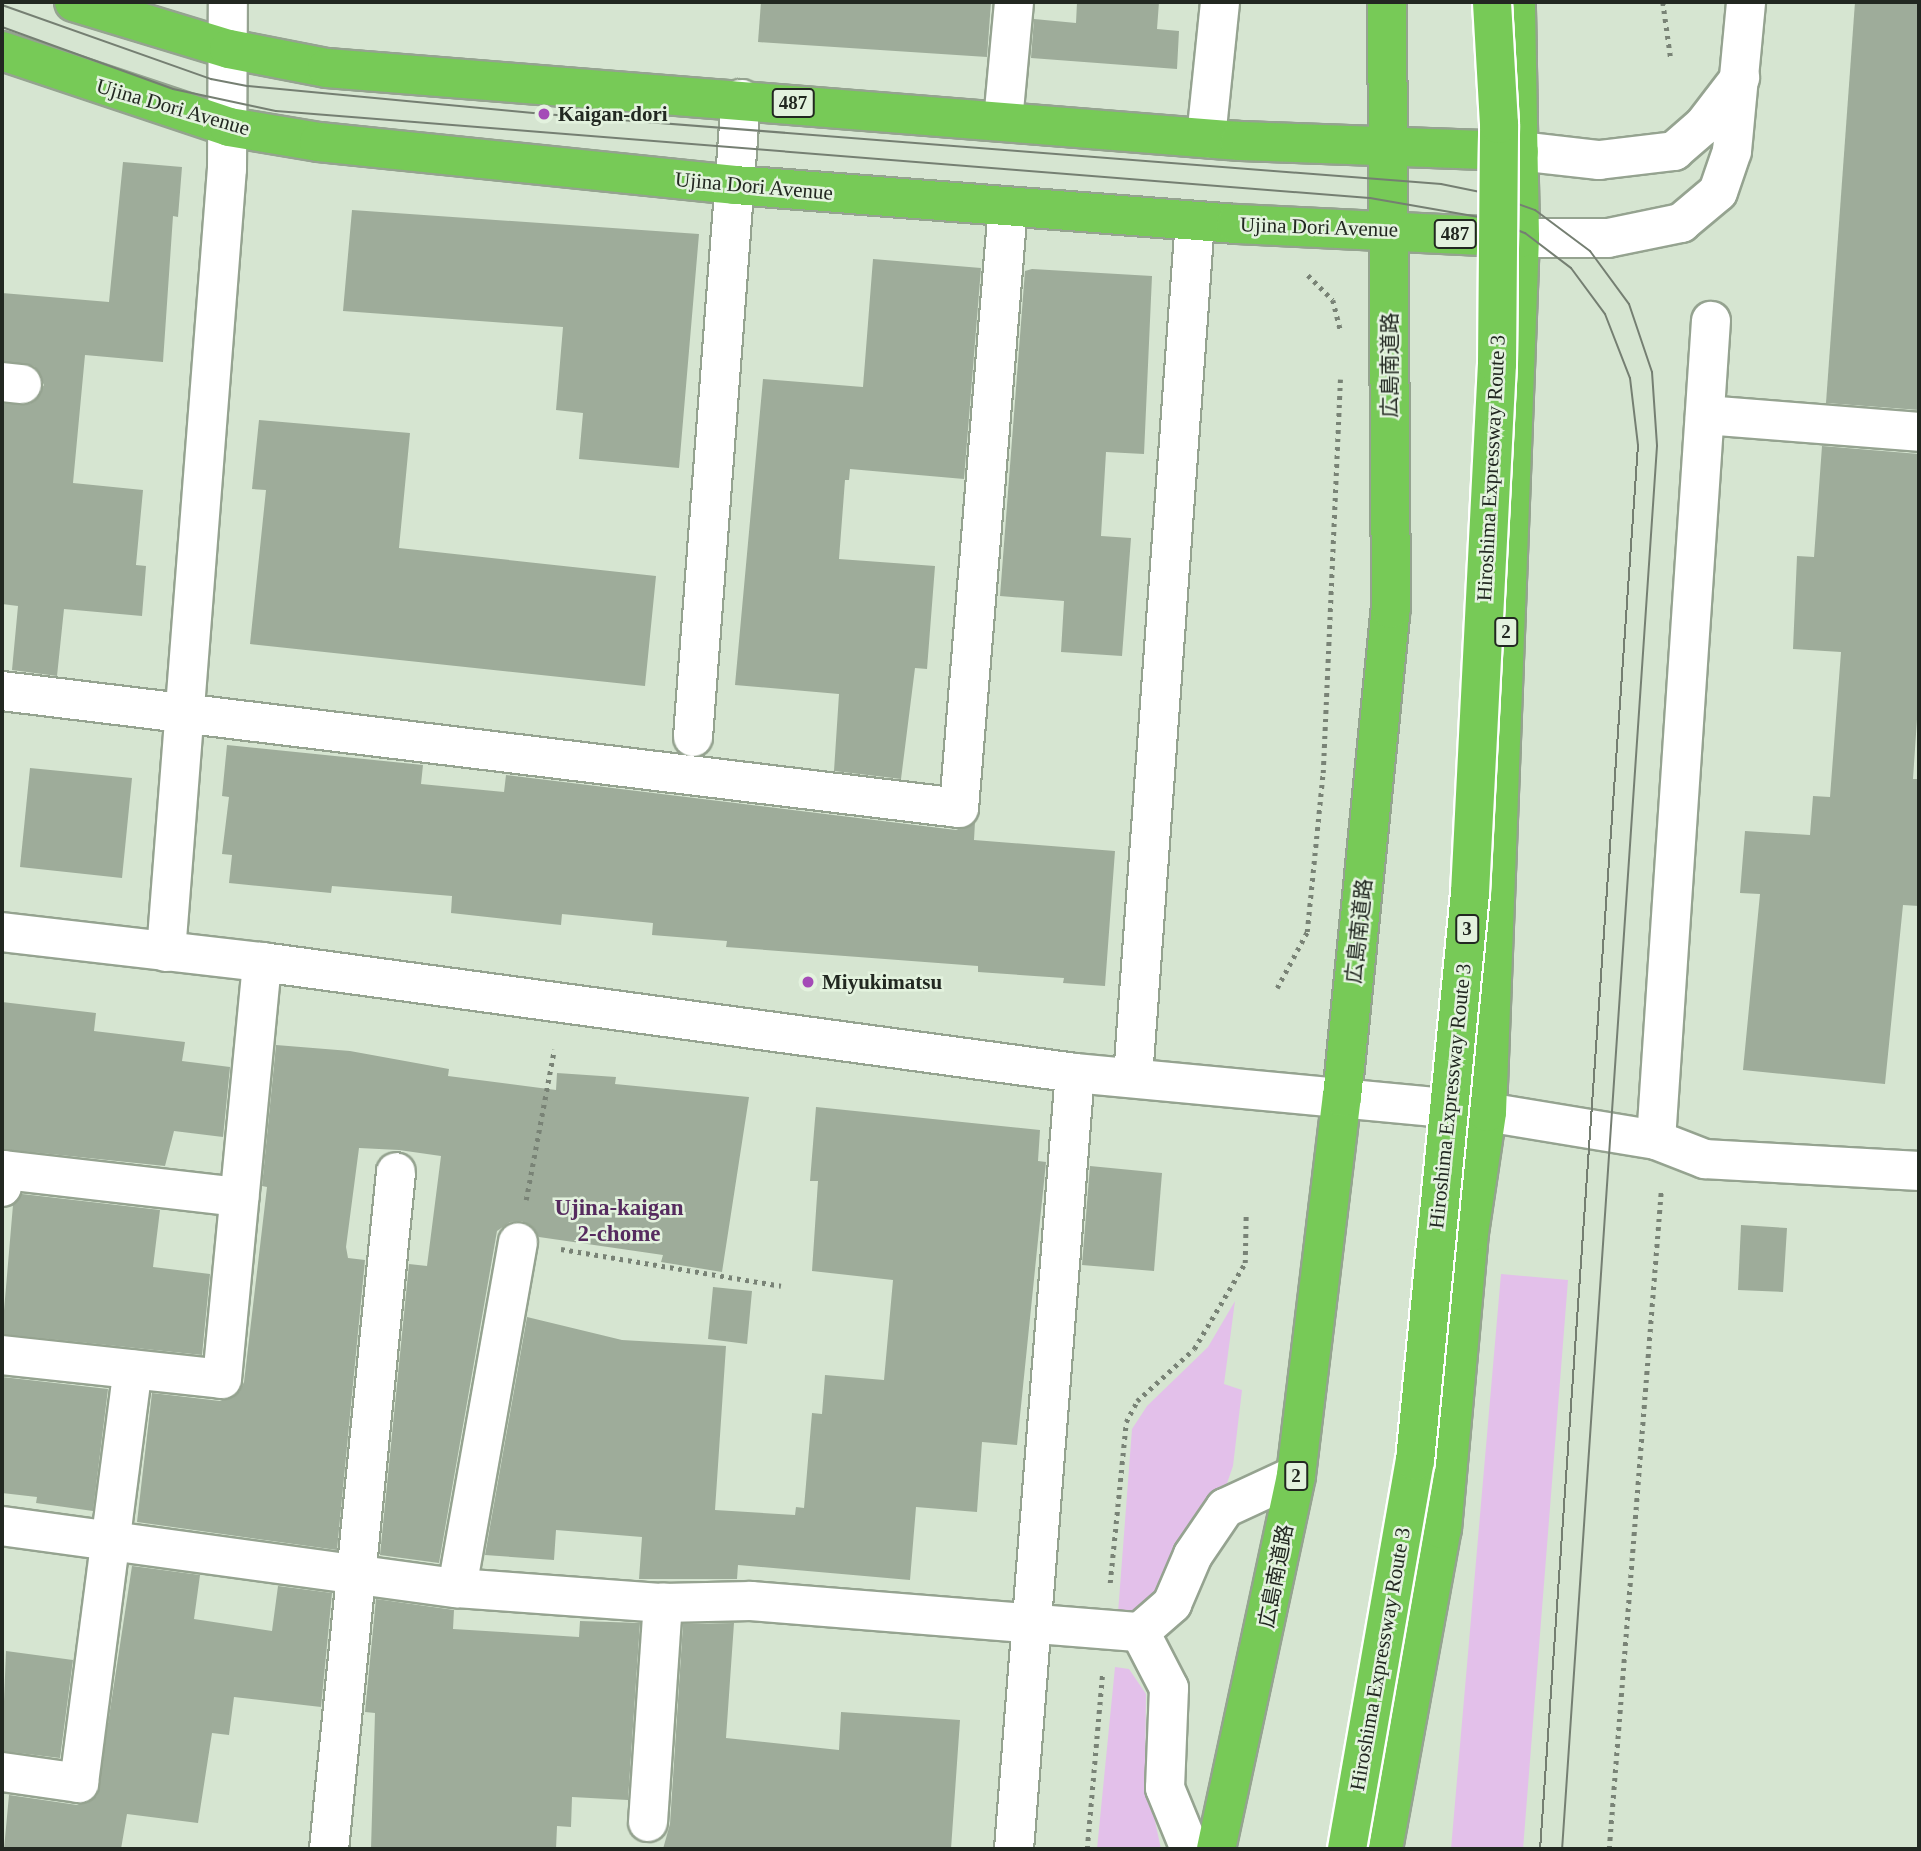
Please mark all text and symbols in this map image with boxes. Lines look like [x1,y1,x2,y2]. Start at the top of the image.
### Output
street label: Ujina Dori Avenue [93,73,253,141]
road number: 487 [770,88,816,118]
place label: Kaigan-dori [558,101,668,127]
marker: Kaigan-dori [536,106,552,122]
street label: Ujina Dori Avenue [674,167,834,205]
street label: Ujina Dori Avenue [1239,212,1399,242]
road number: 487 [1432,218,1478,250]
street label: 広島南道路 [1377,313,1403,417]
street label: Hiroshima Expressway Route 3 [1471,334,1511,602]
road number: 2 [1494,617,1518,648]
street label: 広島南道路 [1341,877,1377,985]
road number: 3 [1455,914,1479,945]
street label: Hiroshima Expressway Route 3 [1424,962,1476,1230]
place label: Miyukimatsu [822,969,942,995]
marker: Miyukimatsu [800,974,816,990]
district label: Ujina-kaigan 2-chome [554,1194,684,1248]
road number: 2 [1284,1460,1308,1492]
street label: 広島南道路 [1254,1522,1298,1630]
street label: Hiroshima Expressway Route 3 [1344,1526,1416,1792]

